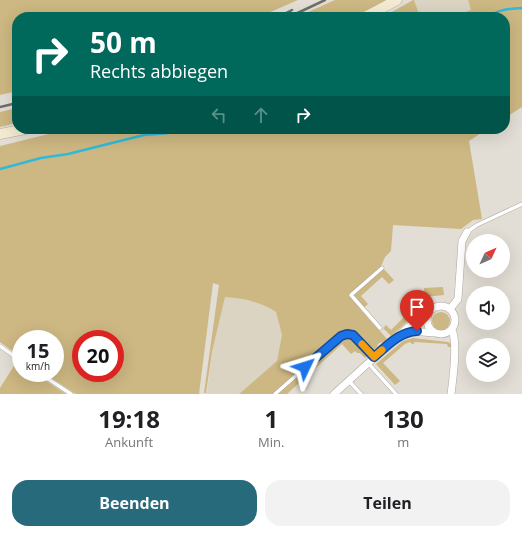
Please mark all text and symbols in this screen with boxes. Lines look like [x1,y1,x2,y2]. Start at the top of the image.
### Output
text: 50 m [90,23,157,61]
icon: right [24,28,76,80]
text: Rechts abbiegen [90,59,228,83]
icon: left [208,104,230,126]
icon: ahead [250,104,272,126]
icon: right [292,104,314,126]
north arrow [466,234,510,278]
map controls [466,234,510,382]
button: sound [466,286,510,330]
pin [400,290,434,331]
icon: arrive [406,296,428,318]
speed limit sign: 20 [72,330,124,382]
text: 15 [27,337,49,364]
button: layers [466,338,510,382]
position arrow [284,346,326,388]
text: km/h [26,359,50,373]
text: 19:18 [98,402,160,435]
text: 1 [264,402,278,435]
text: 130 [383,402,424,435]
text: Ankunft [105,433,153,451]
text: Min. [258,433,284,451]
text: m [397,433,409,451]
button: Beenden [12,480,257,526]
button: Teilen [265,480,510,526]

